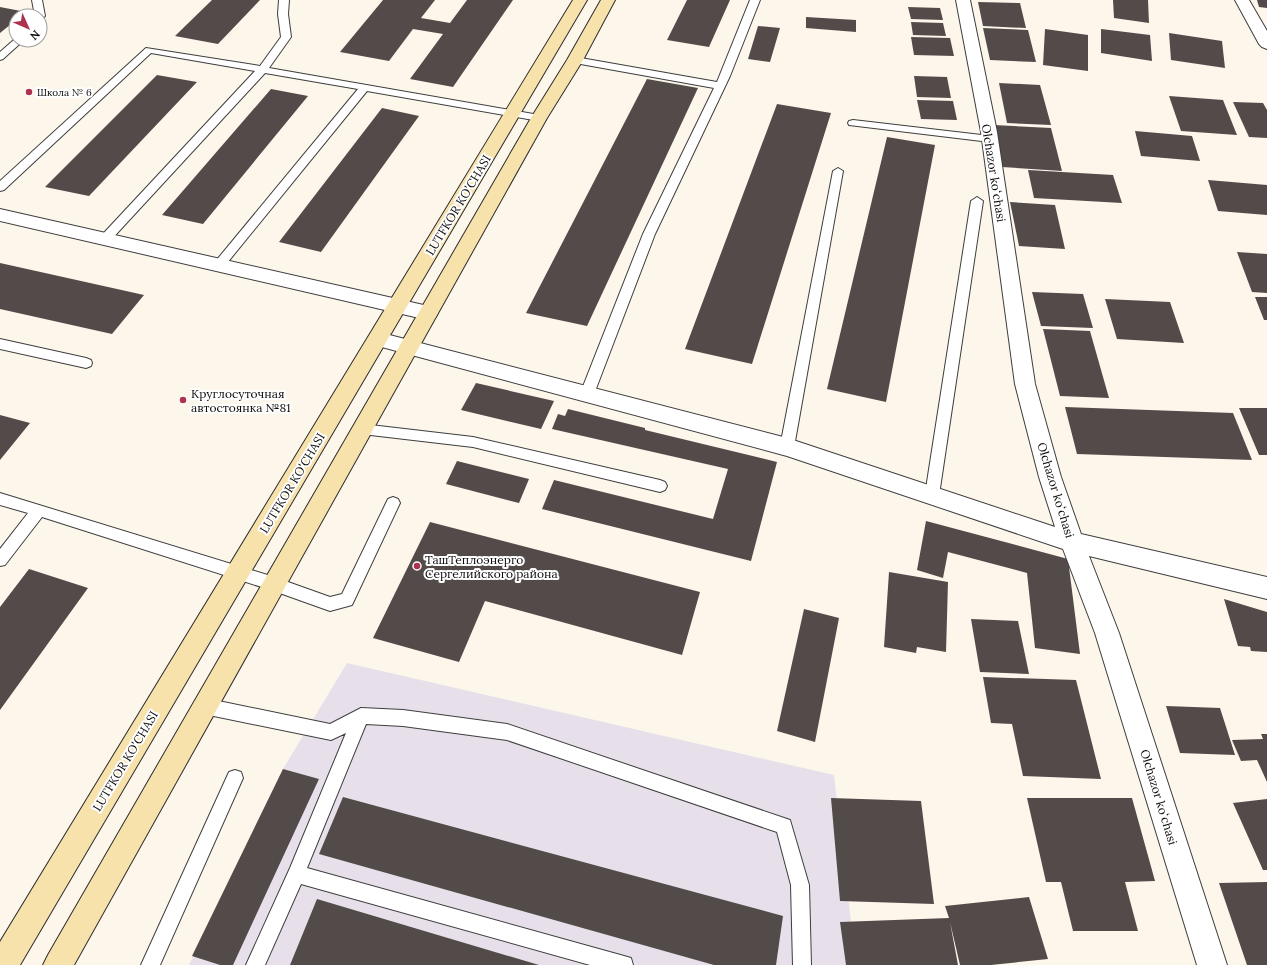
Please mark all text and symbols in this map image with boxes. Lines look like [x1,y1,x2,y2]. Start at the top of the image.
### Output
north arrow [8,8,48,48]
text: N [27,27,43,43]
place label: Школа № 6 [37,86,92,99]
marker: Школа № 6 [24,87,34,97]
street label: Olchazor koʻchasi [979,123,1009,223]
street label: LUTFKOR KO'CHASI [422,152,494,258]
place label: Круглосуточная автостоянка №81 [191,386,291,415]
marker: Круглосуточная автостоянка №81 [178,395,188,405]
street label: LUTFKOR KO'CHASI [256,430,328,536]
street label: Olchazor koʻchasi [1034,440,1078,540]
place label: ТашТеплоэнерго Сергелийского района [425,552,558,581]
marker: ТашТеплоэнерго Сергелийского района [412,561,422,571]
street label: LUTFKOR KO'CHASI [89,708,161,814]
street label: Olchazor koʻchasi [1137,747,1181,847]

